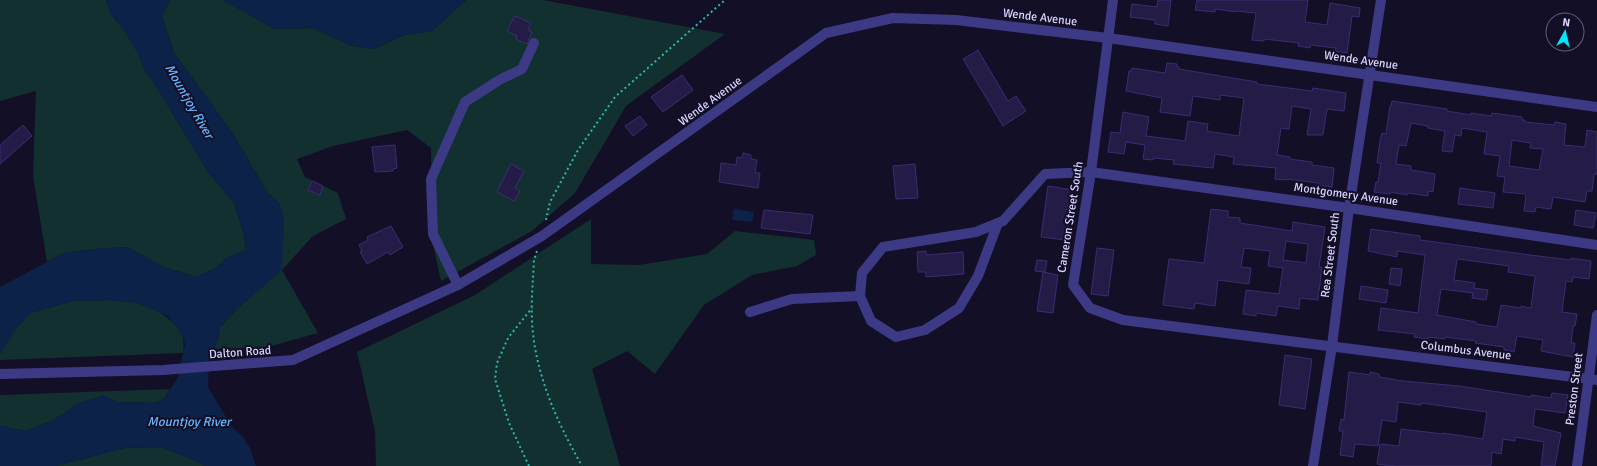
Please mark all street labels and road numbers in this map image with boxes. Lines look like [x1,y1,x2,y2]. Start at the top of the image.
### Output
street label: Wende Avenue [1002,5,1078,29]
street label: Wende Avenue [1323,48,1399,73]
street label: Wende Avenue [676,73,745,129]
street label: Cameron Street South [1054,160,1087,274]
street label: Montgomery Avenue [1293,180,1399,209]
street label: Rea Street South [1318,212,1343,299]
street label: Columbus Avenue [1420,337,1512,363]
street label: Dalton Road [208,343,272,362]
street label: Preston Street [1563,352,1586,426]

